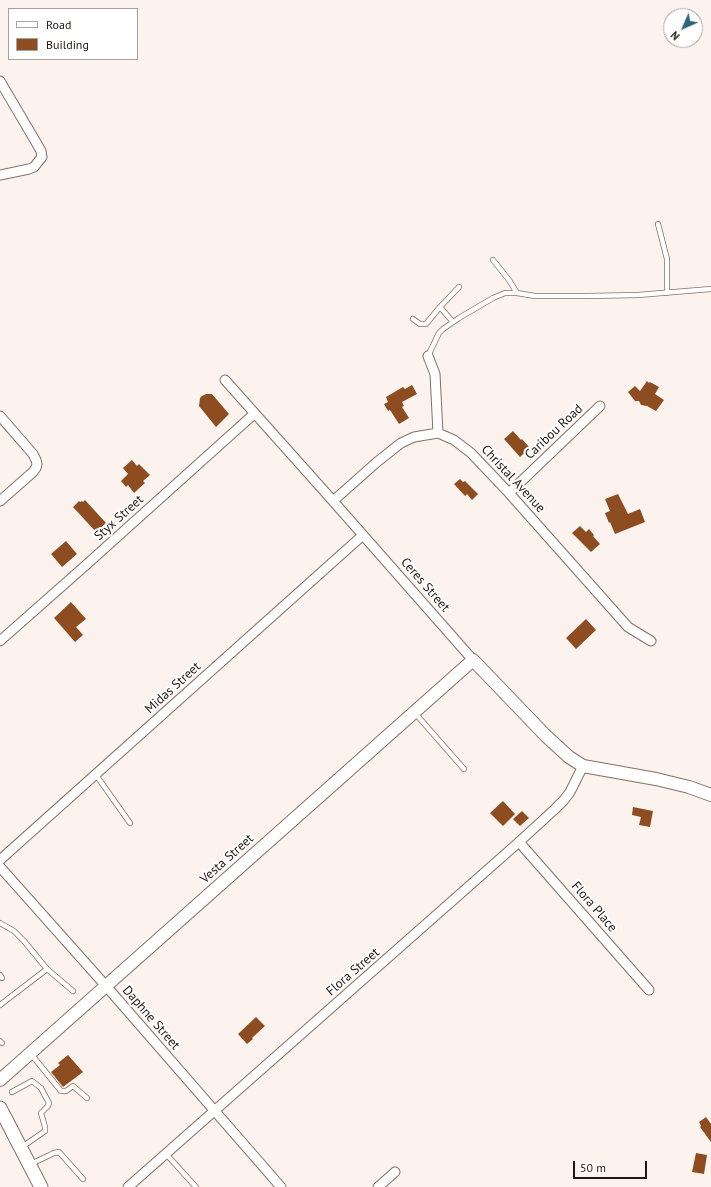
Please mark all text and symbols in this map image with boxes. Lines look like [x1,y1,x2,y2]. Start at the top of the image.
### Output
legend [8,8,138,60]
north arrow [663,8,703,48]
text: Road [46,17,71,32]
text: N [668,28,683,43]
text: Building [46,37,89,52]
street label: Caribou Road [522,401,586,463]
street label: Christal Avenue [478,442,548,516]
street label: Styx Street [91,492,147,544]
street label: Ceres Street [397,555,453,615]
street label: Midas Street [142,659,204,717]
street label: Vesta Street [197,831,257,887]
street label: Flora Place [568,879,620,935]
street label: Flora Street [323,945,383,999]
street label: Daphne Street [119,983,183,1053]
scale bar [575,1153,649,1179]
text: 50 m [580,1160,606,1175]

